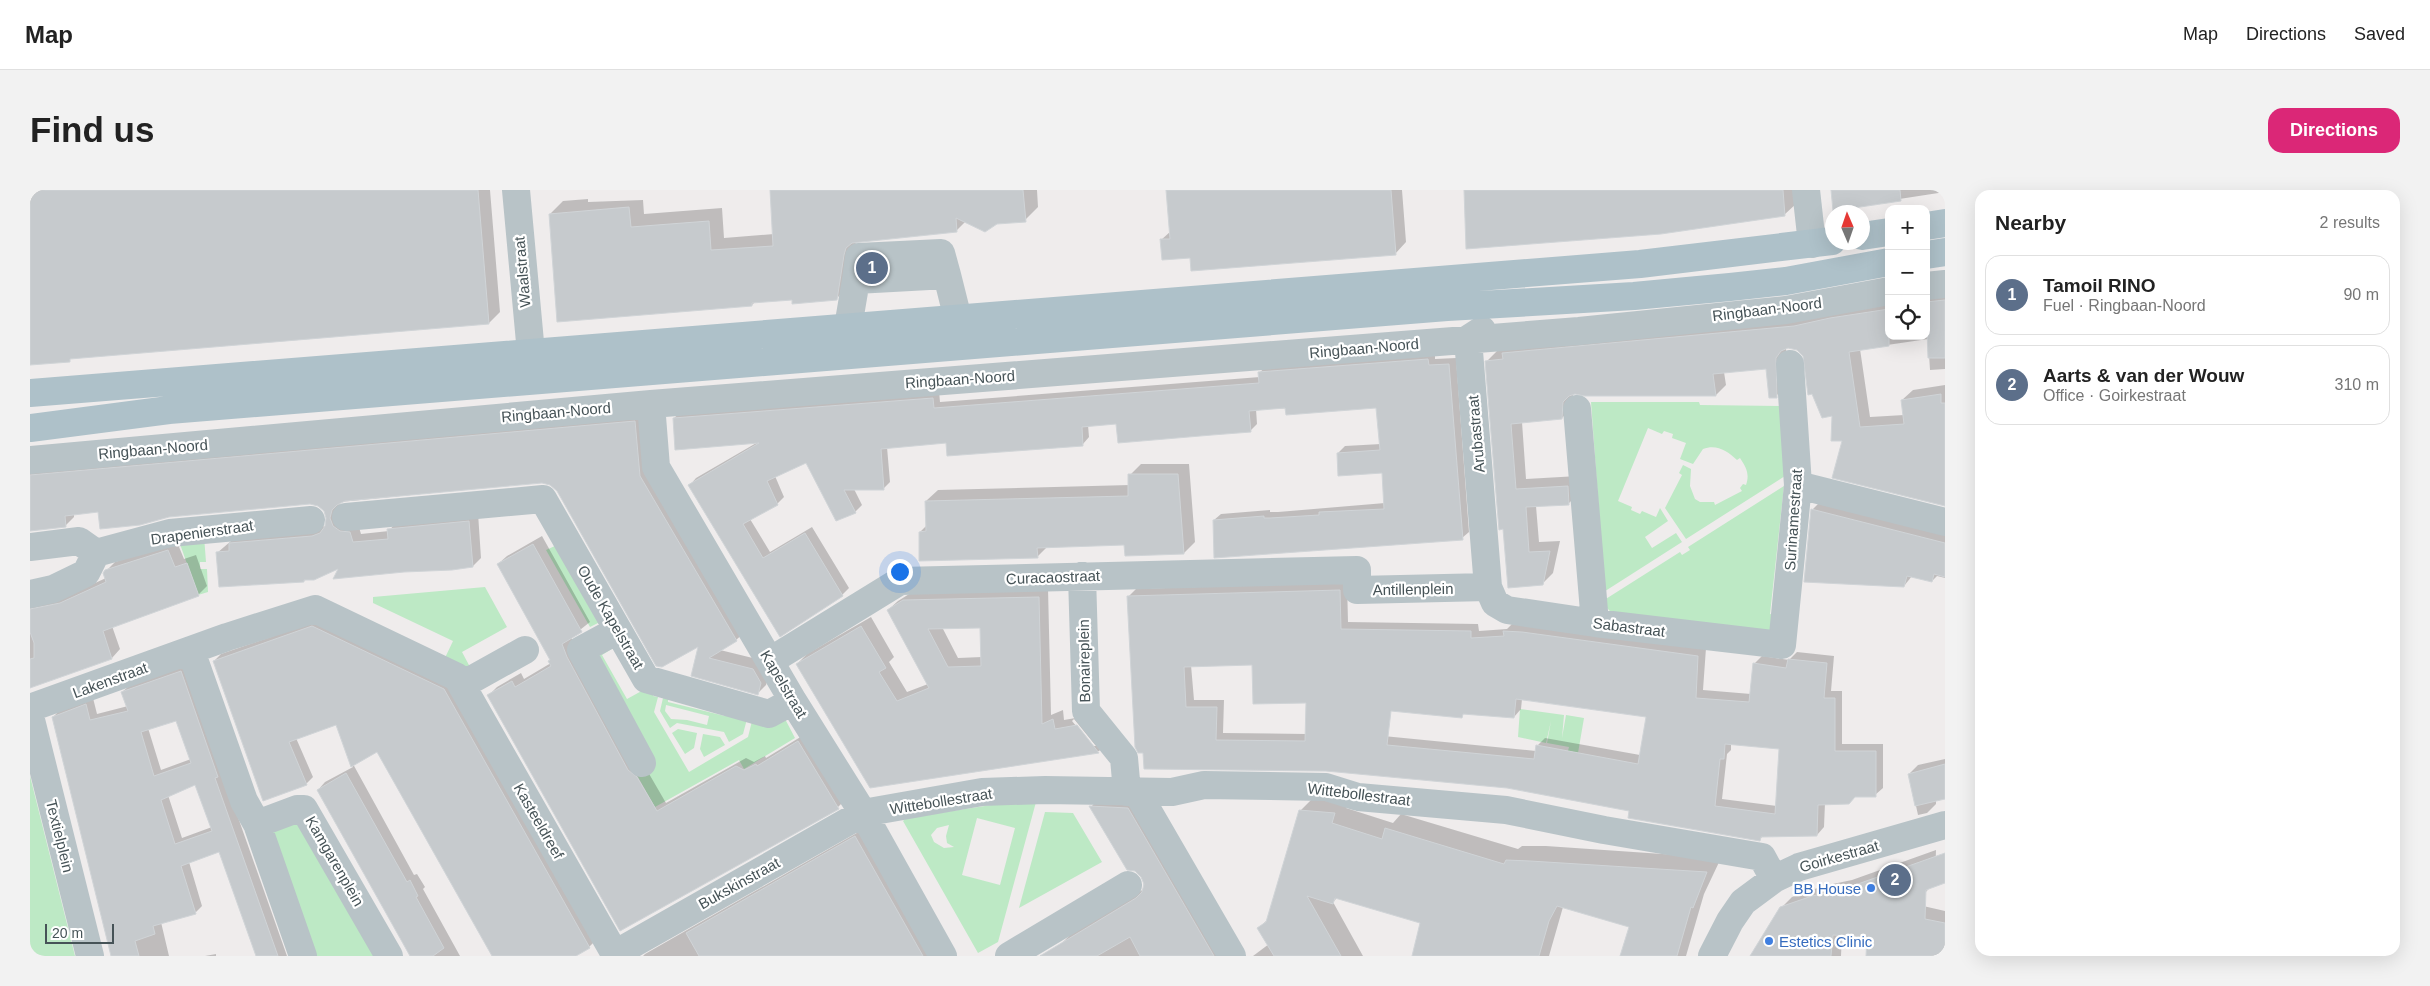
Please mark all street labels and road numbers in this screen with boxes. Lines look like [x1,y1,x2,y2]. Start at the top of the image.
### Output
street label: Waalstraat [510,235,534,308]
street label: Ringbaan-Noord [1711,294,1823,324]
street label: Ringbaan-Noord [1308,335,1420,361]
street label: Ringbaan-Noord [905,367,1015,391]
street label: Arubastraat [1464,394,1488,473]
street label: Ringbaan-Noord [500,399,612,425]
street label: Ringbaan-Noord [97,436,209,462]
street label: Surinamestraat [1781,468,1805,571]
street label: Drapenierstraat [150,516,255,548]
street label: Oude Kapelstraat [574,562,648,673]
street label: Curacaostraat [1006,567,1101,587]
street label: Antillenplein [1372,580,1454,598]
street label: Sabastraat [1592,614,1667,640]
street label: Bonaireplein [1075,619,1093,703]
street label: Kapelstraat [757,647,811,722]
street label: Lakenstraat [70,658,151,701]
street label: Wittebollestraat [1307,779,1412,809]
street label: Kasteeldreef [511,780,568,862]
street label: Wittebollestraat [889,784,994,817]
street label: Textielplein [43,798,77,874]
street label: Kamgarenplein [302,813,368,909]
street label: Goirkestraat [1797,836,1881,875]
street label: Bukskinstraat [696,853,783,912]

